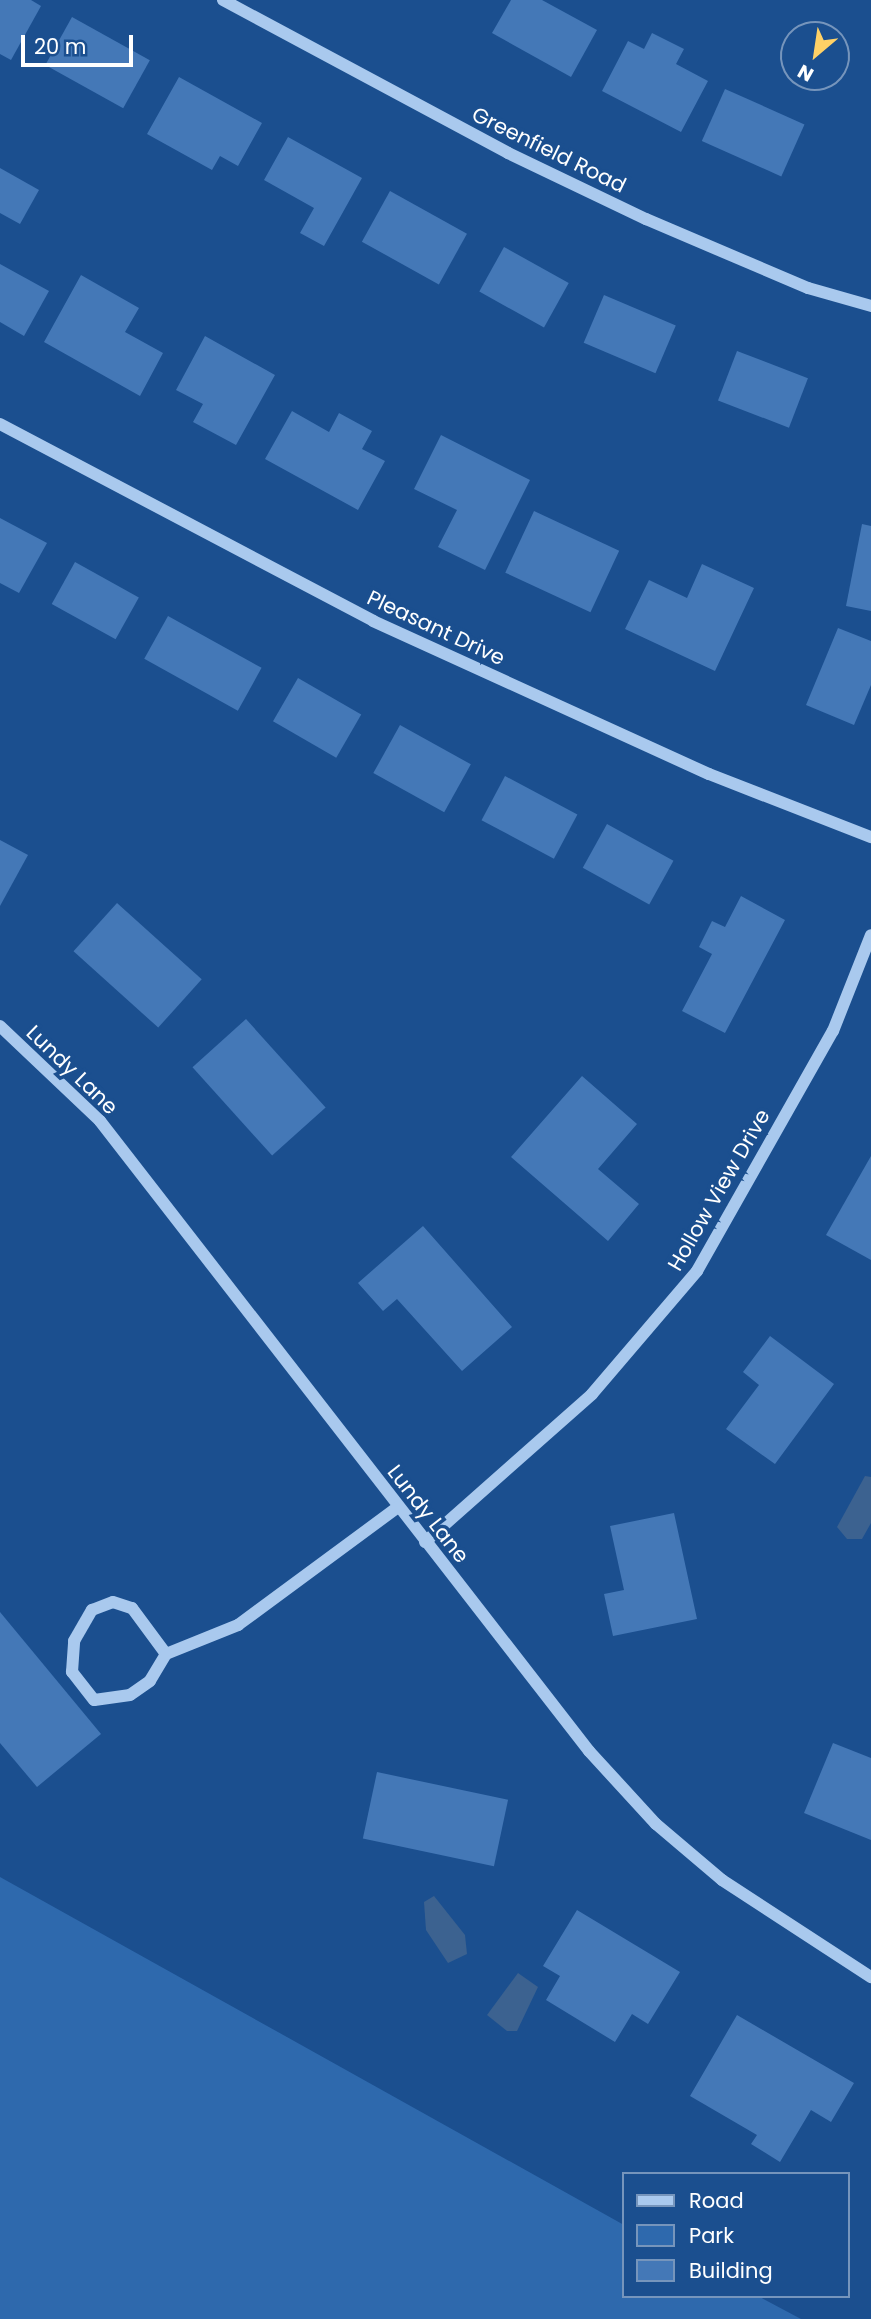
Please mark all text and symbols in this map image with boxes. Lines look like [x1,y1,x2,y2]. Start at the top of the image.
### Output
scale bar [24,21,136,65]
north arrow [780,21,850,91]
text: 20 m [34,32,87,61]
text: N [793,58,818,88]
street label: Greenfield Road [468,102,630,198]
street label: Pleasant Drive [363,585,509,671]
street label: Lundy Lane [21,1020,123,1120]
street label: Hollow View Drive [662,1105,776,1275]
street label: Lundy Lane [382,1460,474,1568]
legend [622,2172,850,2298]
text: Road [689,2186,744,2215]
text: Park [689,2221,734,2250]
text: Building [689,2256,773,2285]

